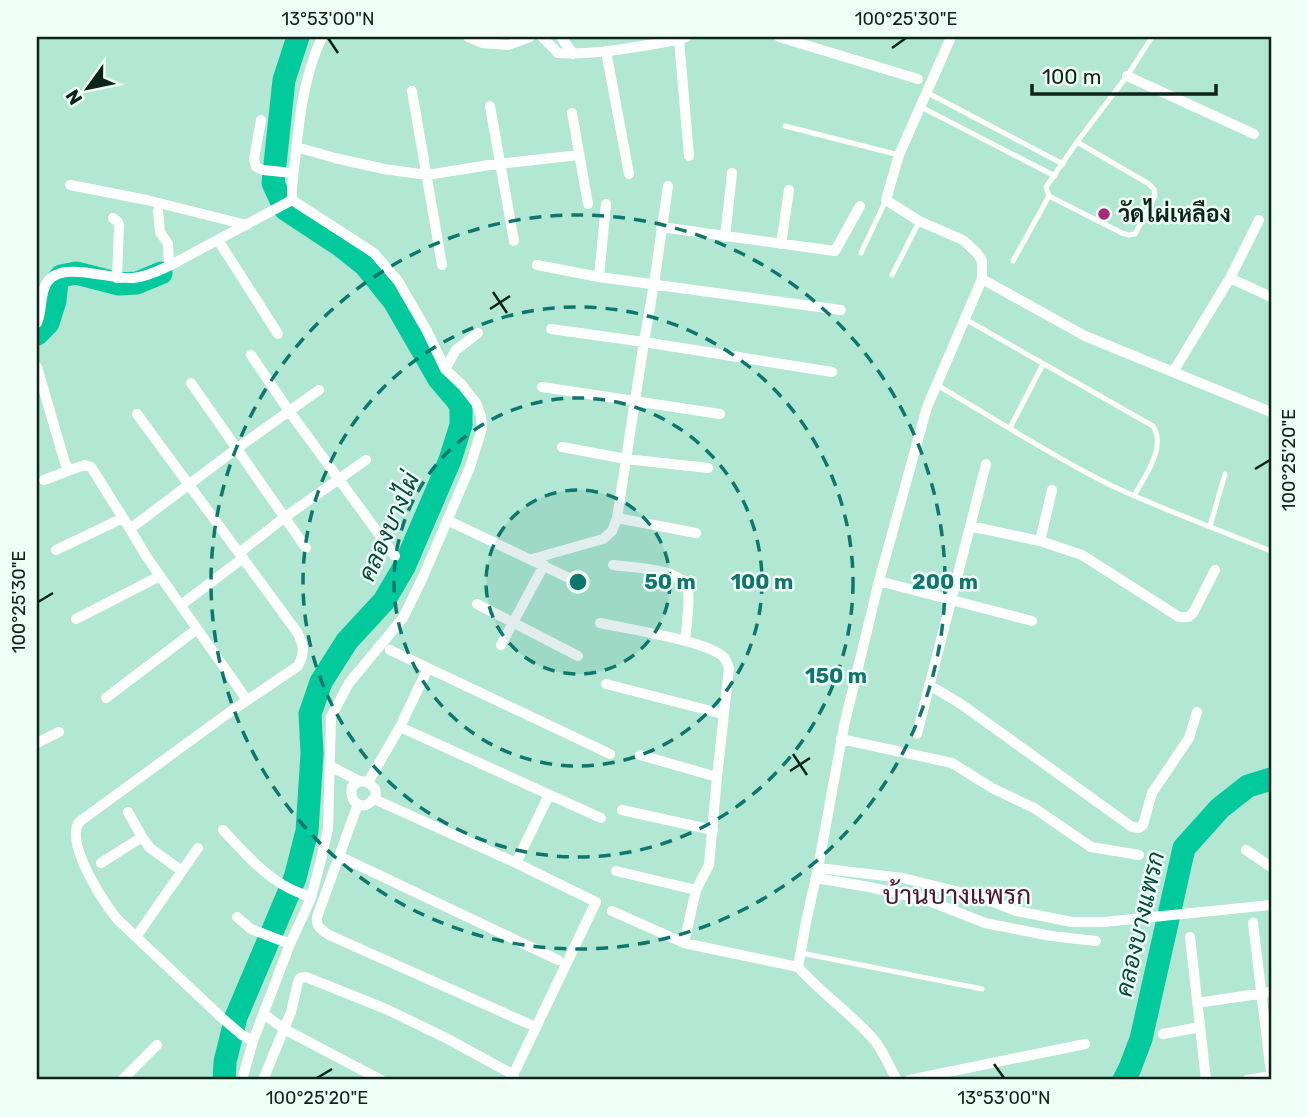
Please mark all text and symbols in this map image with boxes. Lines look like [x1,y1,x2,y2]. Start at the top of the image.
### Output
text: 13°53'00"N [281,8,375,30]
text: 100°25'30"E [855,8,957,30]
north arrow [52,52,122,122]
scale bar [1032,52,1215,96]
text: 100 m [1042,64,1101,89]
text: N [61,85,88,109]
place label: วัดไผ่เหลือง [1118,198,1231,228]
marker: วัดไผ่เหลือง [1096,206,1112,222]
text: 100°25'20"E [1278,409,1300,511]
water label: คลองบางไผ่ [351,467,426,586]
text: 100°25'30"E [8,551,30,653]
text: 50 m [644,569,696,594]
text: 100 m [731,569,793,594]
text: 200 m [912,569,978,594]
centre of rings [566,570,590,594]
text: 150 m [805,663,867,688]
water label: คลองบางแพรก [1110,849,1170,999]
district label: บ้านบางแพรก [883,879,1031,911]
text: 100°25'20"E [266,1087,368,1109]
text: 13°53'00"N [957,1087,1051,1109]

